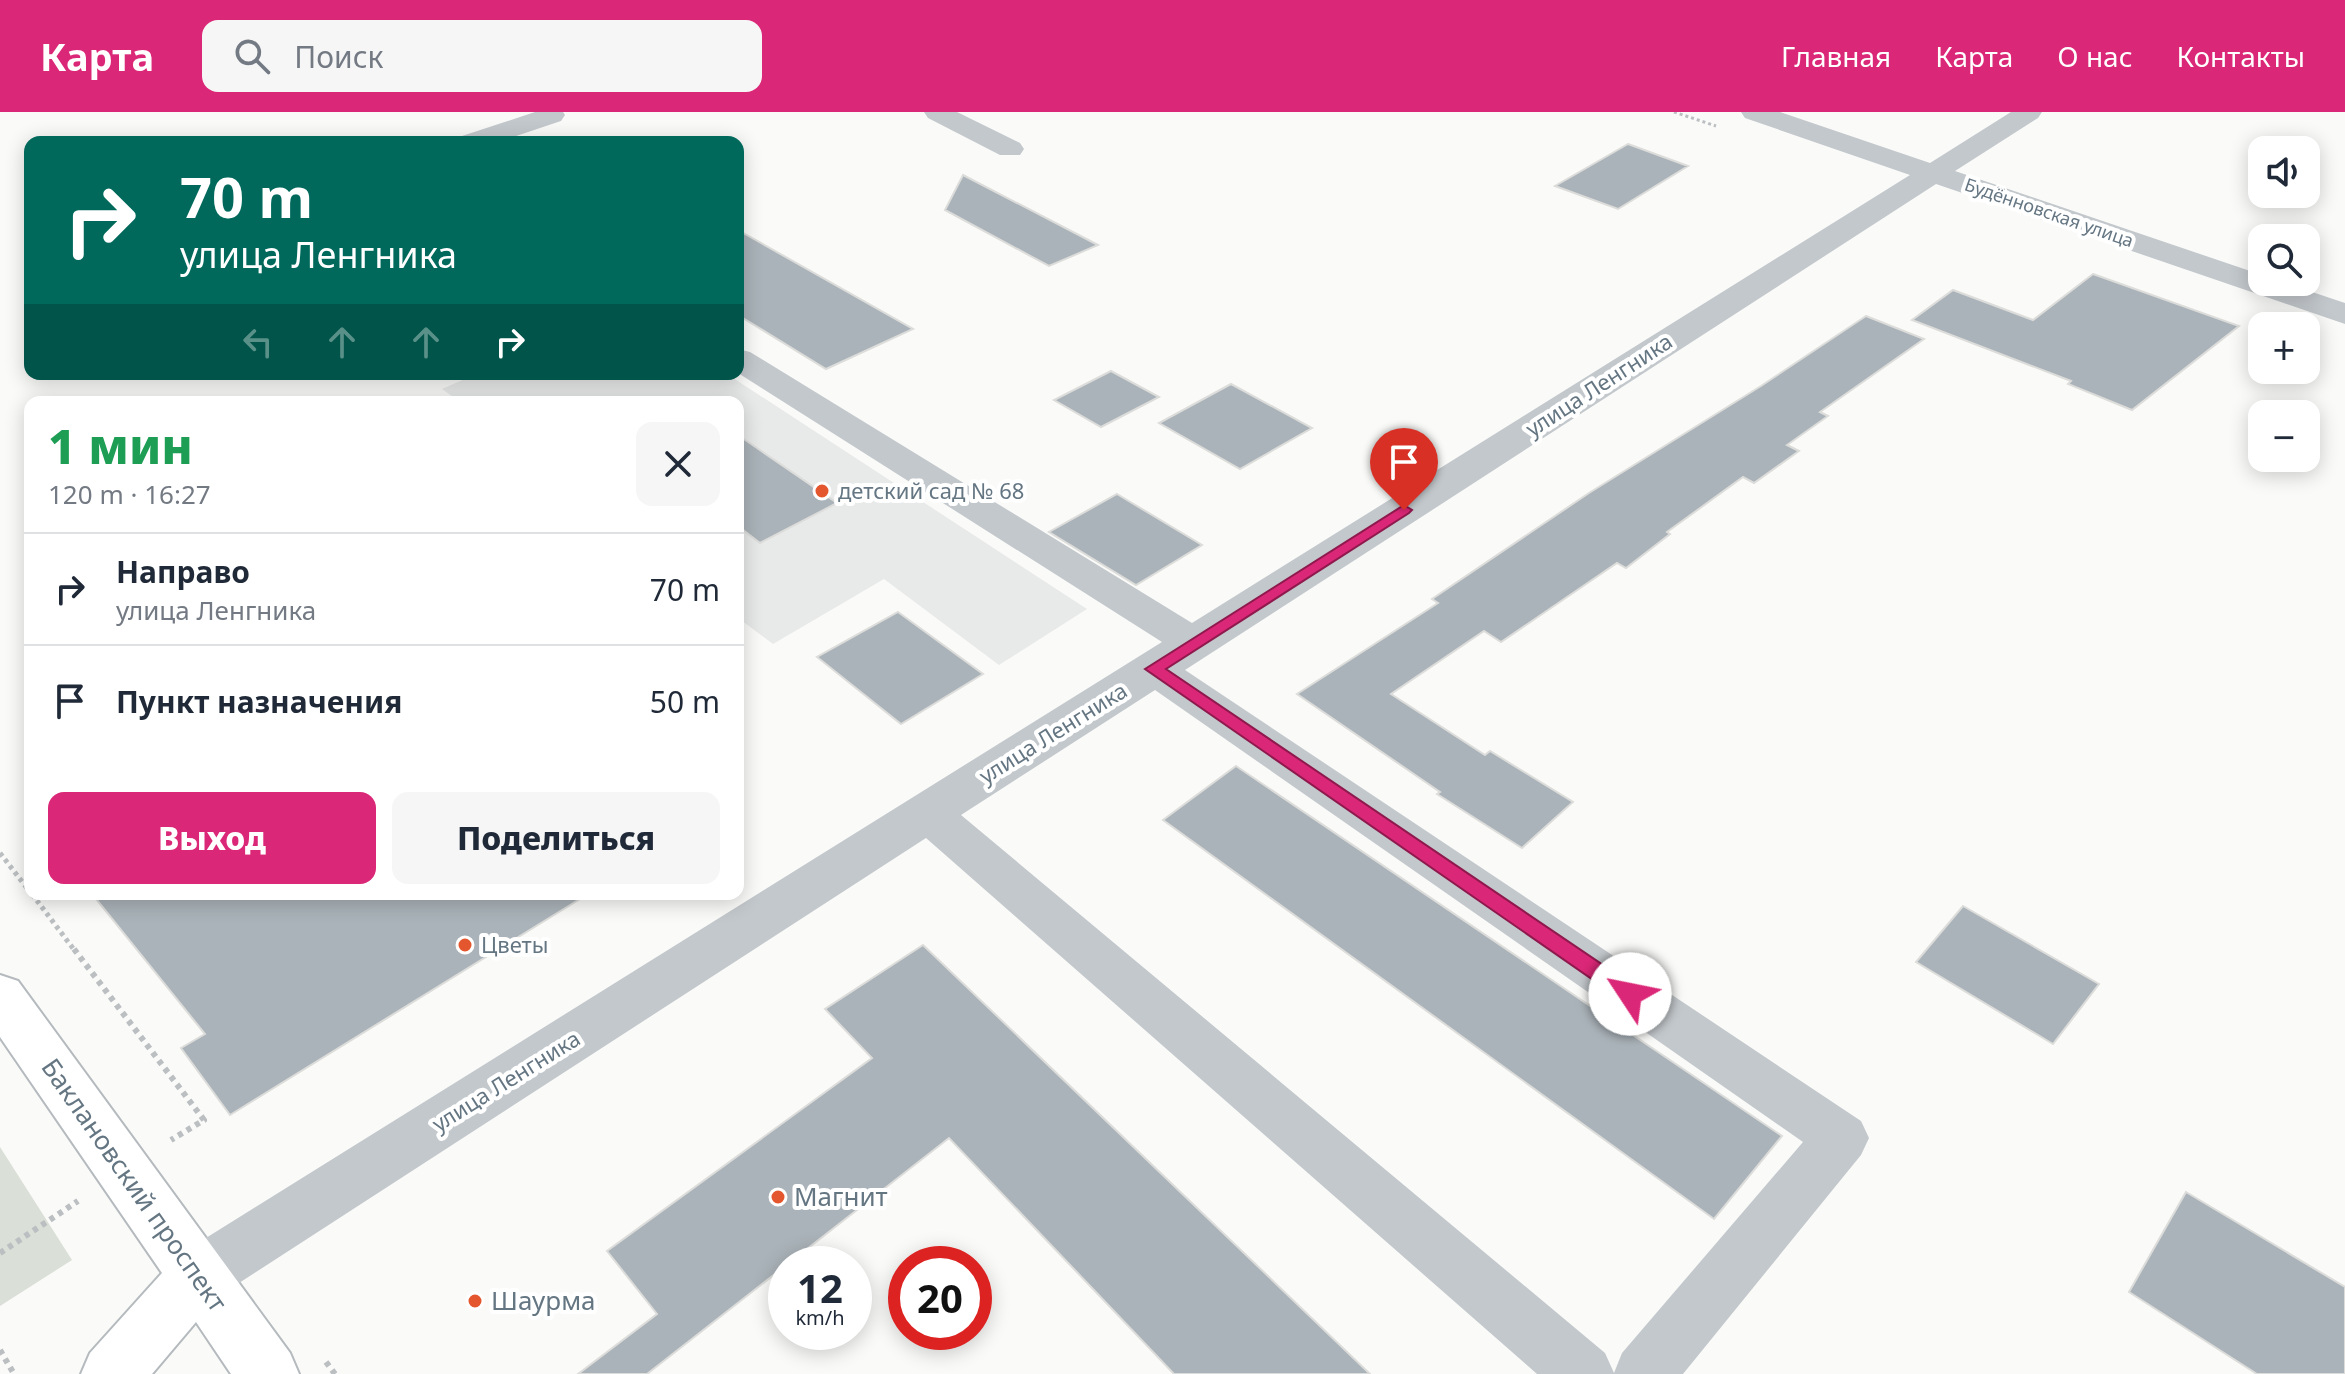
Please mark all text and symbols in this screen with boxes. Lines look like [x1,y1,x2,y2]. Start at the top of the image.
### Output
search box [202,20,762,92]
text: Карта [40,30,154,82]
icon: search [230,34,274,78]
text: Поиск [294,36,383,77]
text: Главная [1781,37,1891,75]
text: Карта [1935,37,2013,75]
text: О нас [2057,37,2133,75]
text: Контакты [2177,37,2305,75]
map controls [2248,136,2320,472]
button: sound [2248,136,2320,208]
text: 70 m [180,158,313,234]
icon: right [48,168,152,272]
street label: Будённовская улица [1962,172,2137,252]
button: search [2248,224,2320,296]
text: улица Ленгника [180,230,457,279]
button: + [2248,312,2320,384]
icon: left [236,320,280,364]
icon: ahead [320,320,364,364]
icon: ahead [404,320,448,364]
icon: right [488,320,532,364]
street label: улица Ленгника [1519,325,1678,443]
button: − [2248,400,2320,472]
text: 1 мин [48,413,193,478]
button: close [636,422,720,506]
pin [1370,428,1438,510]
icon: arrive [1382,440,1426,484]
place label: детский сад № 68 [838,475,1024,505]
text: 120 m · 16:27 [48,476,211,512]
marker: детский сад № 68 [813,482,831,500]
text: Направо [116,551,250,592]
icon: right [48,567,92,611]
text: 70 m [650,569,720,610]
text: улица Ленгника [116,592,316,628]
street label: улица Ленгника [973,675,1132,790]
icon: arrive [48,679,92,723]
text: Пункт назначения [116,681,402,722]
text: 50 m [650,681,720,722]
button: Выход [48,792,376,884]
button: Поделиться [392,792,720,884]
place label: Цветы [481,929,549,959]
marker: Цветы [456,936,474,954]
position arrow [1588,952,1672,1036]
street label: улица Ленгника [426,1023,585,1138]
street label: Баклановский проспект [34,1051,236,1318]
place label: Магнит [794,1178,888,1214]
marker: Магнит [769,1188,787,1206]
speed limit sign: 20 [888,1246,992,1350]
text: 12 [797,1260,843,1315]
place label: Шаурма [491,1282,596,1318]
marker: Шаурма [466,1292,484,1310]
text: km/h [795,1304,845,1331]

